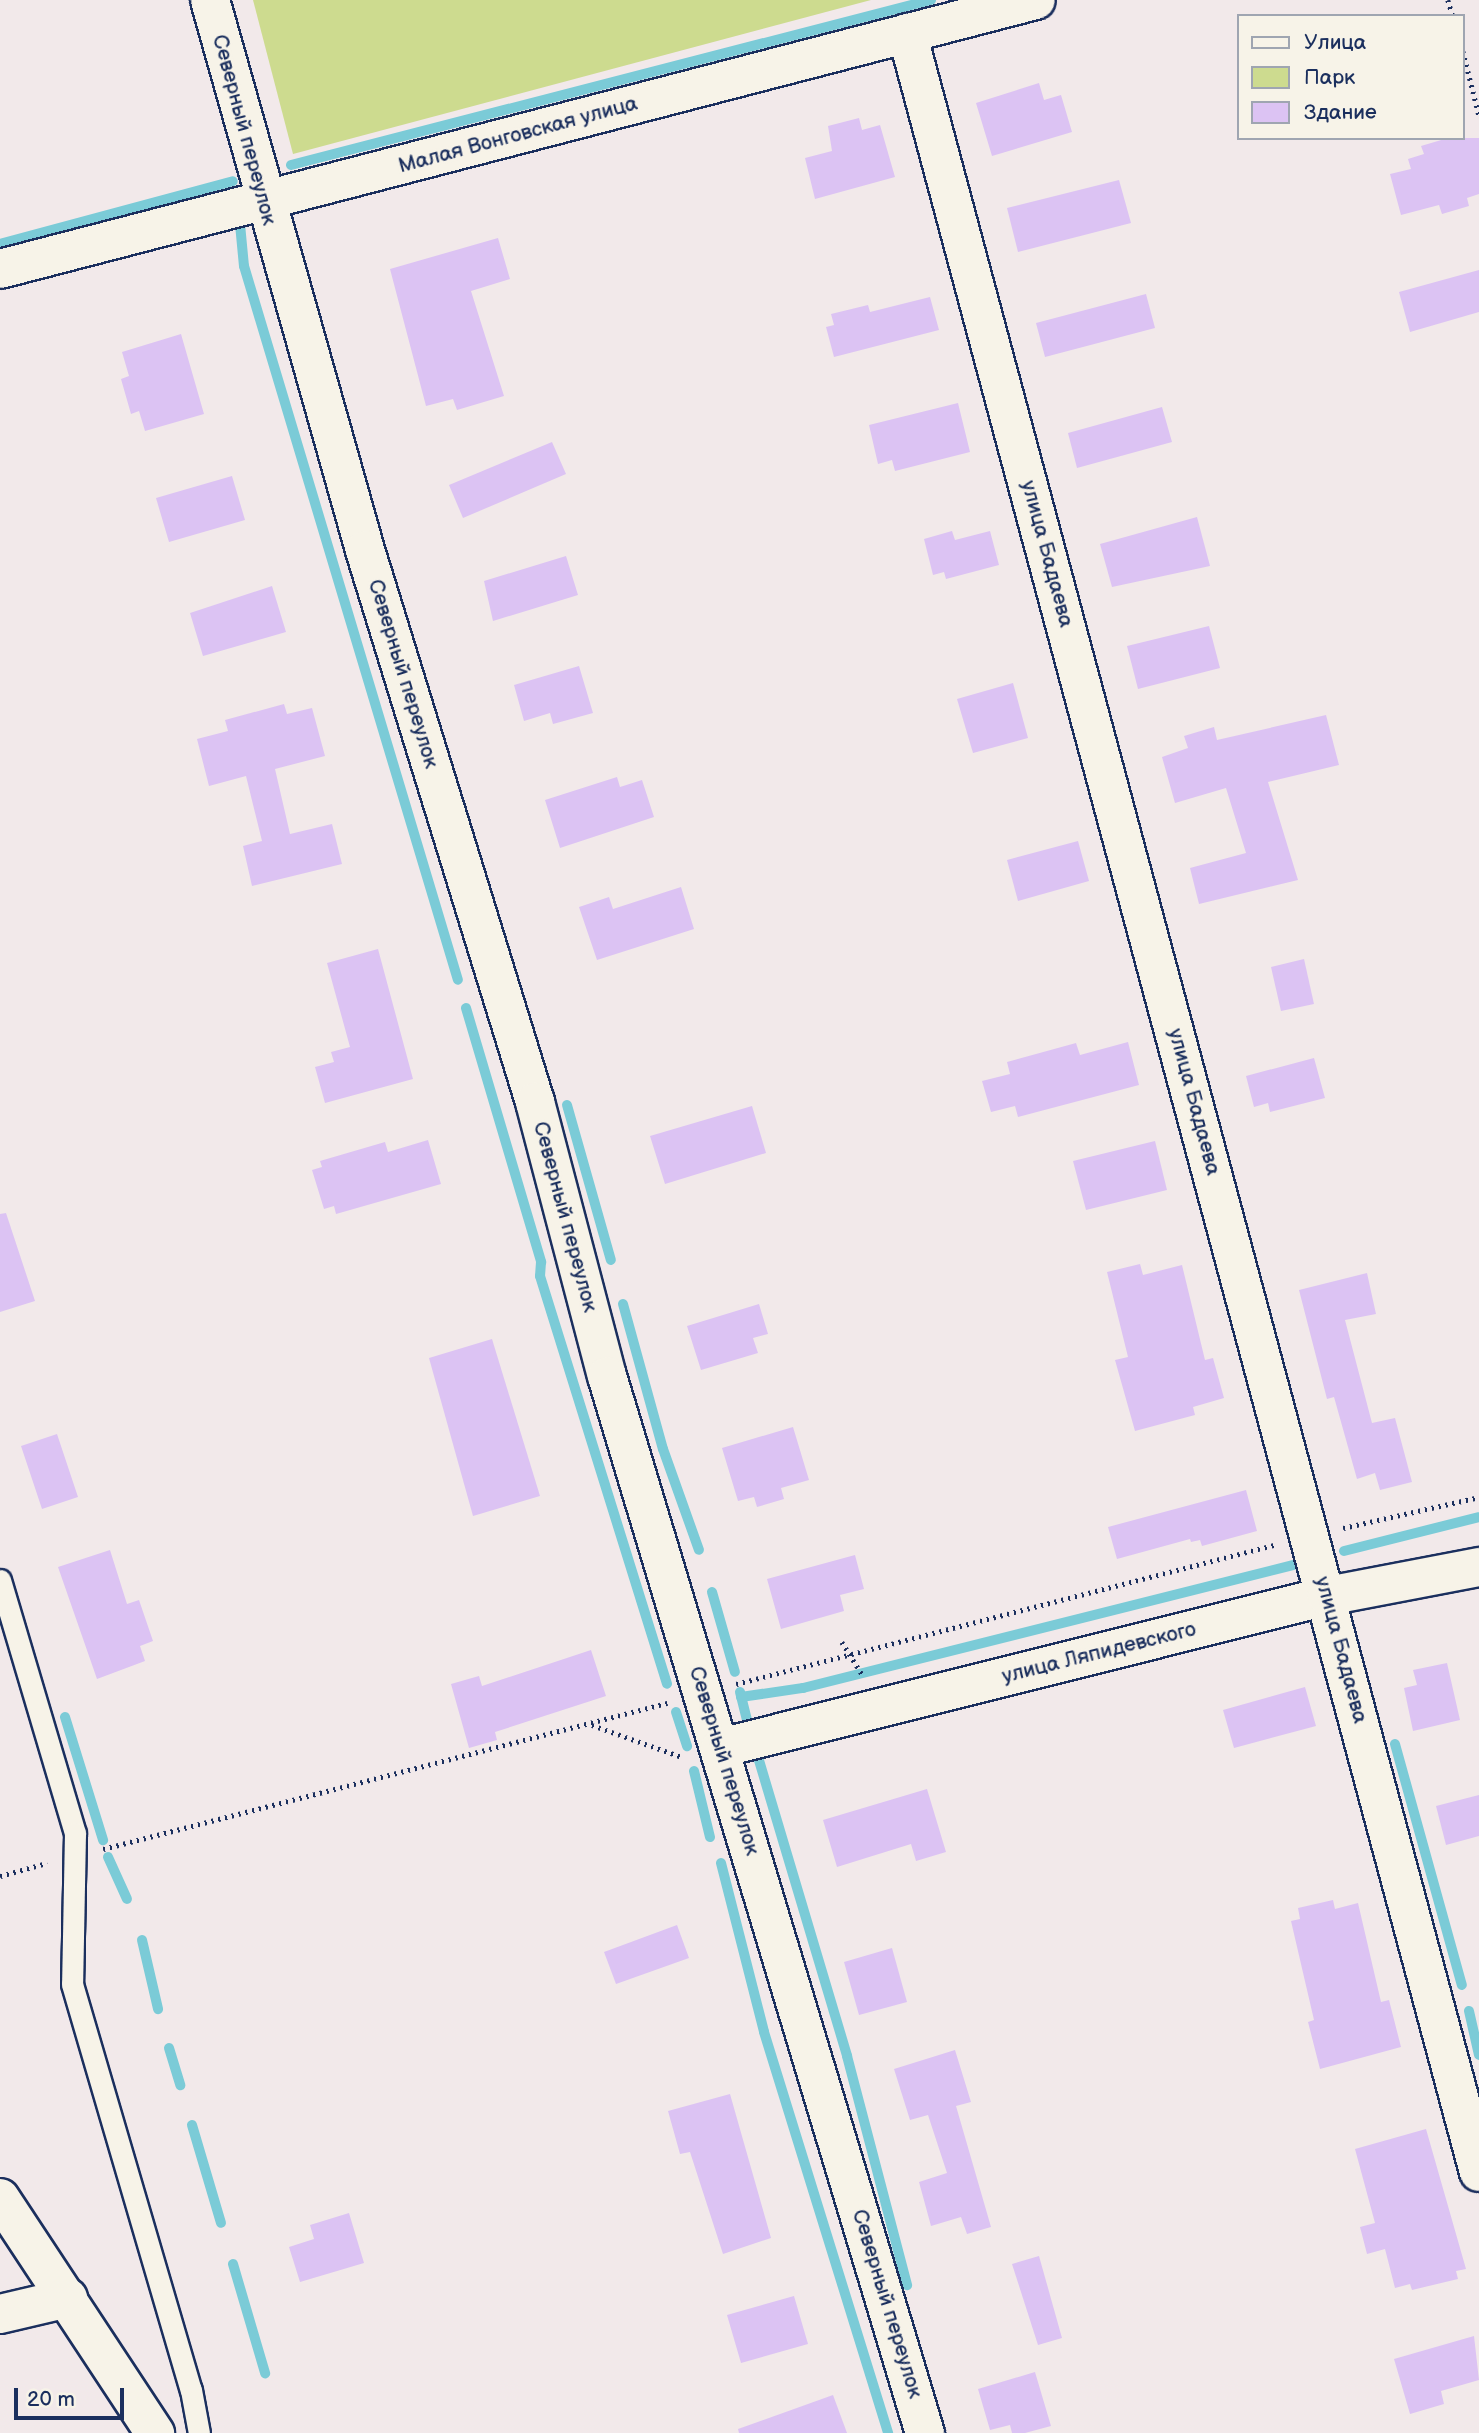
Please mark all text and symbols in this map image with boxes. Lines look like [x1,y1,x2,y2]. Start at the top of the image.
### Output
legend [1238,14,1465,140]
text: Улица [1304,30,1366,55]
street label: Северный переулок [206,32,282,228]
text: Парк [1304,65,1355,90]
street label: Малая Вонговская улица [396,91,640,179]
text: Здание [1304,100,1377,125]
street label: улица Бадаева [1015,478,1079,630]
street label: Северный переулок [362,576,444,772]
street label: улица Бадаева [1162,1026,1226,1178]
street label: Северный переулок [527,1119,603,1315]
street label: улица Бадаева [1309,1574,1373,1726]
street label: улица Ляпидевского [999,1617,1199,1689]
street label: Северный переулок [683,1663,765,1859]
street label: Северный переулок [846,2206,928,2402]
scale bar [18,2374,128,2418]
text: 20 m [27,2387,75,2412]

